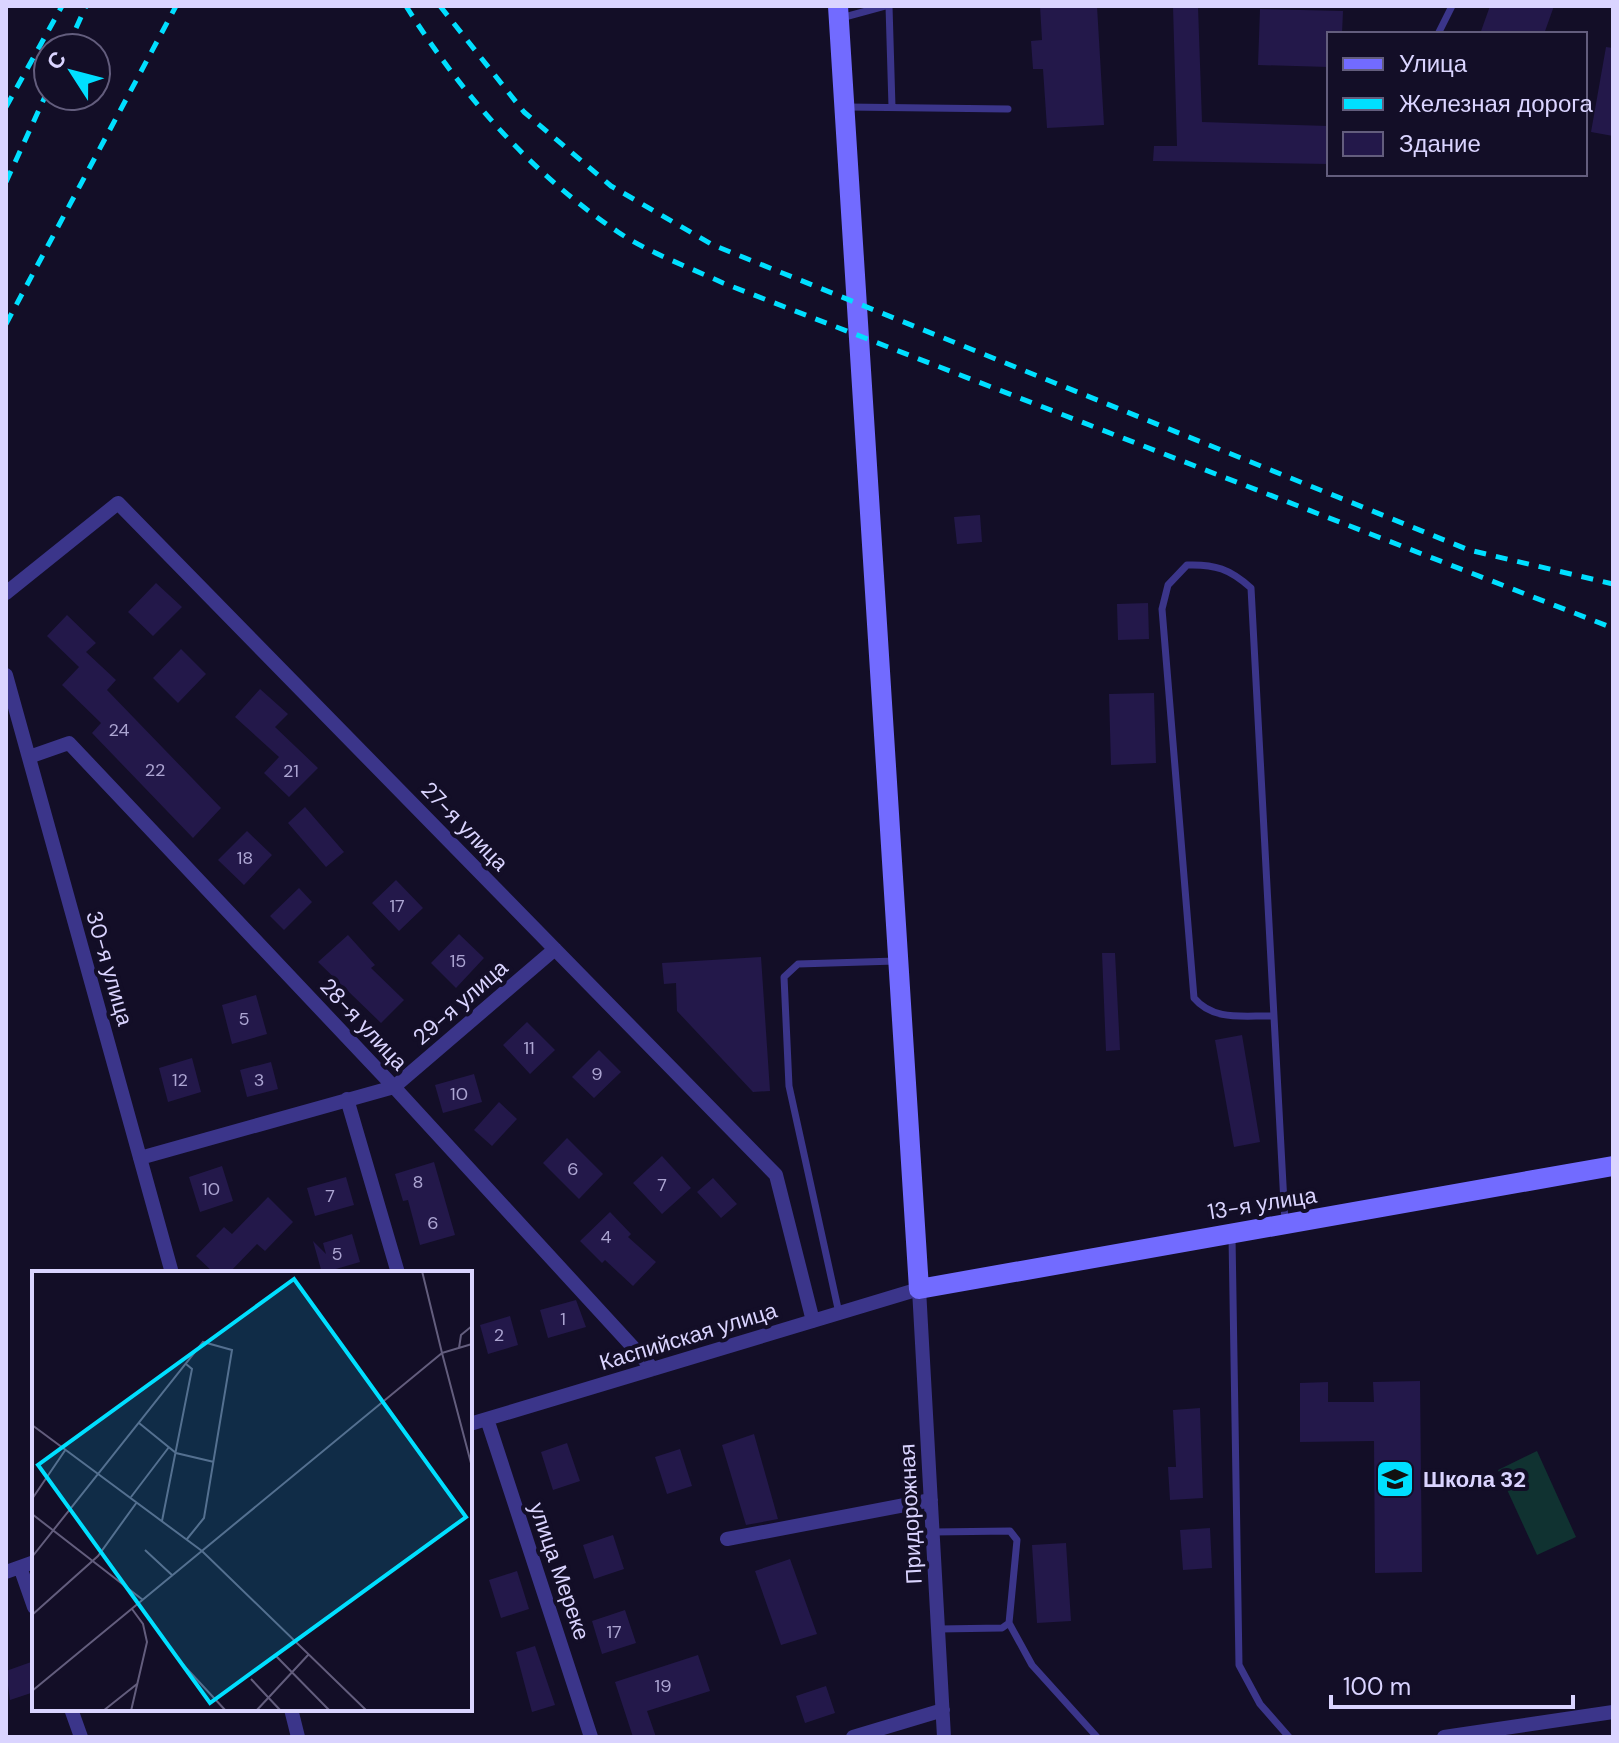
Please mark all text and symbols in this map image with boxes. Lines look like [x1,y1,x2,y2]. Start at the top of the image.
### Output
north arrow [32,32,112,112]
legend [1327,32,1587,176]
text: С [40,45,73,75]
text: Улица [1399,48,1468,79]
text: Железная дорога [1399,88,1594,119]
text: Здание [1399,128,1481,159]
house number: 24 [109,718,130,742]
house number: 22 [145,758,165,782]
house number: 21 [283,759,299,783]
street label: 27-я улица [415,775,515,878]
house number: 18 [237,846,253,870]
house number: 17 [389,894,405,918]
street label: 30-я улица [79,907,140,1030]
house number: 15 [450,949,466,973]
street label: 29-я улица [407,953,514,1052]
street label: 28-я улица [314,972,414,1077]
house number: 5 [239,1007,249,1031]
house number: 11 [523,1036,535,1060]
house number: 9 [591,1062,603,1086]
house number: 12 [172,1068,188,1092]
house number: 3 [254,1068,264,1092]
house number: 10 [450,1082,468,1106]
house number: 6 [567,1157,579,1181]
house number: 8 [413,1170,423,1194]
house number: 7 [657,1173,667,1197]
house number: 10 [202,1177,220,1201]
street label: 13-я улица [1205,1180,1319,1226]
house number: 7 [325,1184,335,1208]
house number: 6 [427,1211,439,1235]
house number: 4 [601,1225,612,1249]
house number: 5 [332,1242,342,1266]
inset map [32,1271,472,1711]
street label: Каспийская улица [596,1295,781,1377]
house number: 1 [560,1307,566,1331]
house number: 2 [494,1323,504,1347]
street label: Придорожная [892,1443,929,1585]
school or university icon: Школа 32 [1374,1458,1416,1500]
place label: Школа 32 [1423,1465,1526,1494]
street label: улица Мереке [522,1498,597,1644]
house number: 17 [606,1620,622,1644]
scale bar [1331,1659,1573,1709]
text: 100 m [1343,1671,1411,1702]
house number: 19 [655,1674,671,1698]

